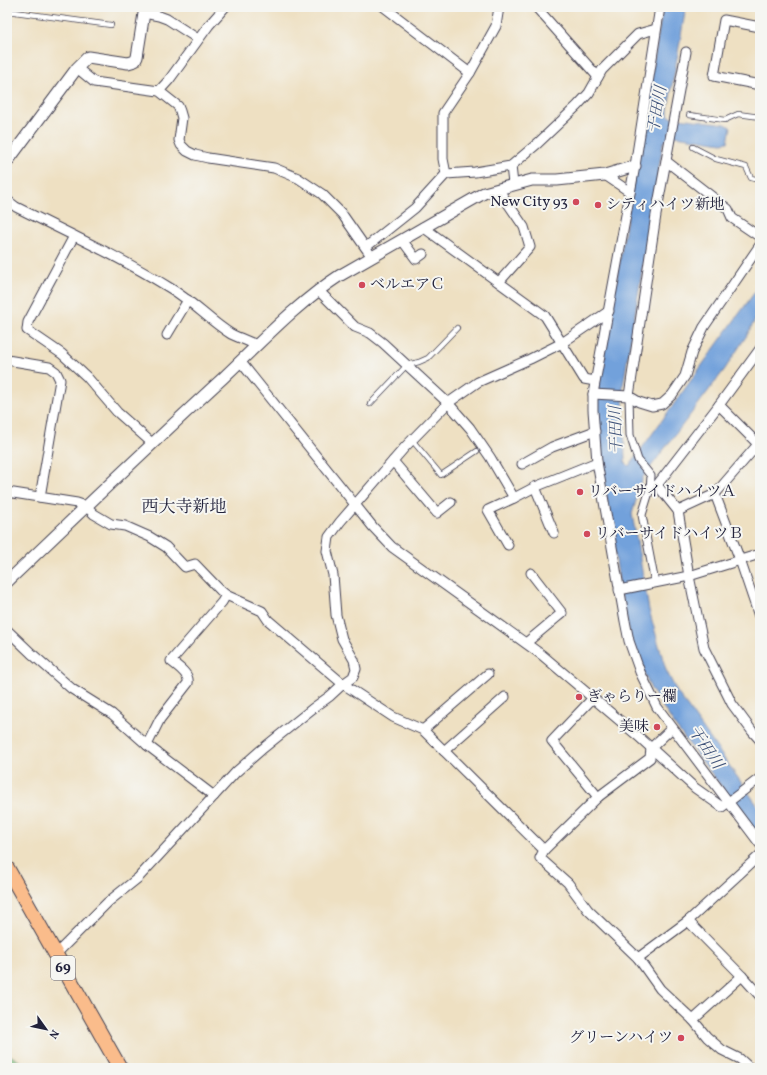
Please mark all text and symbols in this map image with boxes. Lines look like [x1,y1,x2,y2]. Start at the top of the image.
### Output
water label: 干田川 [643,82,673,136]
place label: New City 93 [490,192,568,213]
place label: シティハイツ新地 [606,195,725,216]
marker: New City 93 [571,197,581,207]
marker: シティハイツ新地 [593,200,603,210]
place label: ベルエアＣ [370,275,445,296]
marker: ベルエアＣ [357,280,367,290]
water label: 干田川 [605,404,629,454]
place label: リバーサイドハイツＡ [588,482,736,503]
marker: リバーサイドハイツＡ [575,487,585,497]
district label: 西大寺新地 [142,496,227,519]
place label: リバーサイドハイツＢ [595,524,743,545]
marker: リバーサイドハイツＢ [582,529,592,539]
place label: ぎゃらりー襴 [587,687,677,708]
marker: ぎゃらりー襴 [574,692,584,702]
place label: 美味 [619,717,649,738]
marker: 美味 [652,722,662,732]
water label: 干田川 [682,722,729,776]
road number: 69 [51,956,75,980]
north arrow [26,1009,66,1049]
text: N [45,1026,62,1041]
place label: グリーンハイツ [569,1028,673,1049]
marker: グリーンハイツ [676,1033,686,1043]

